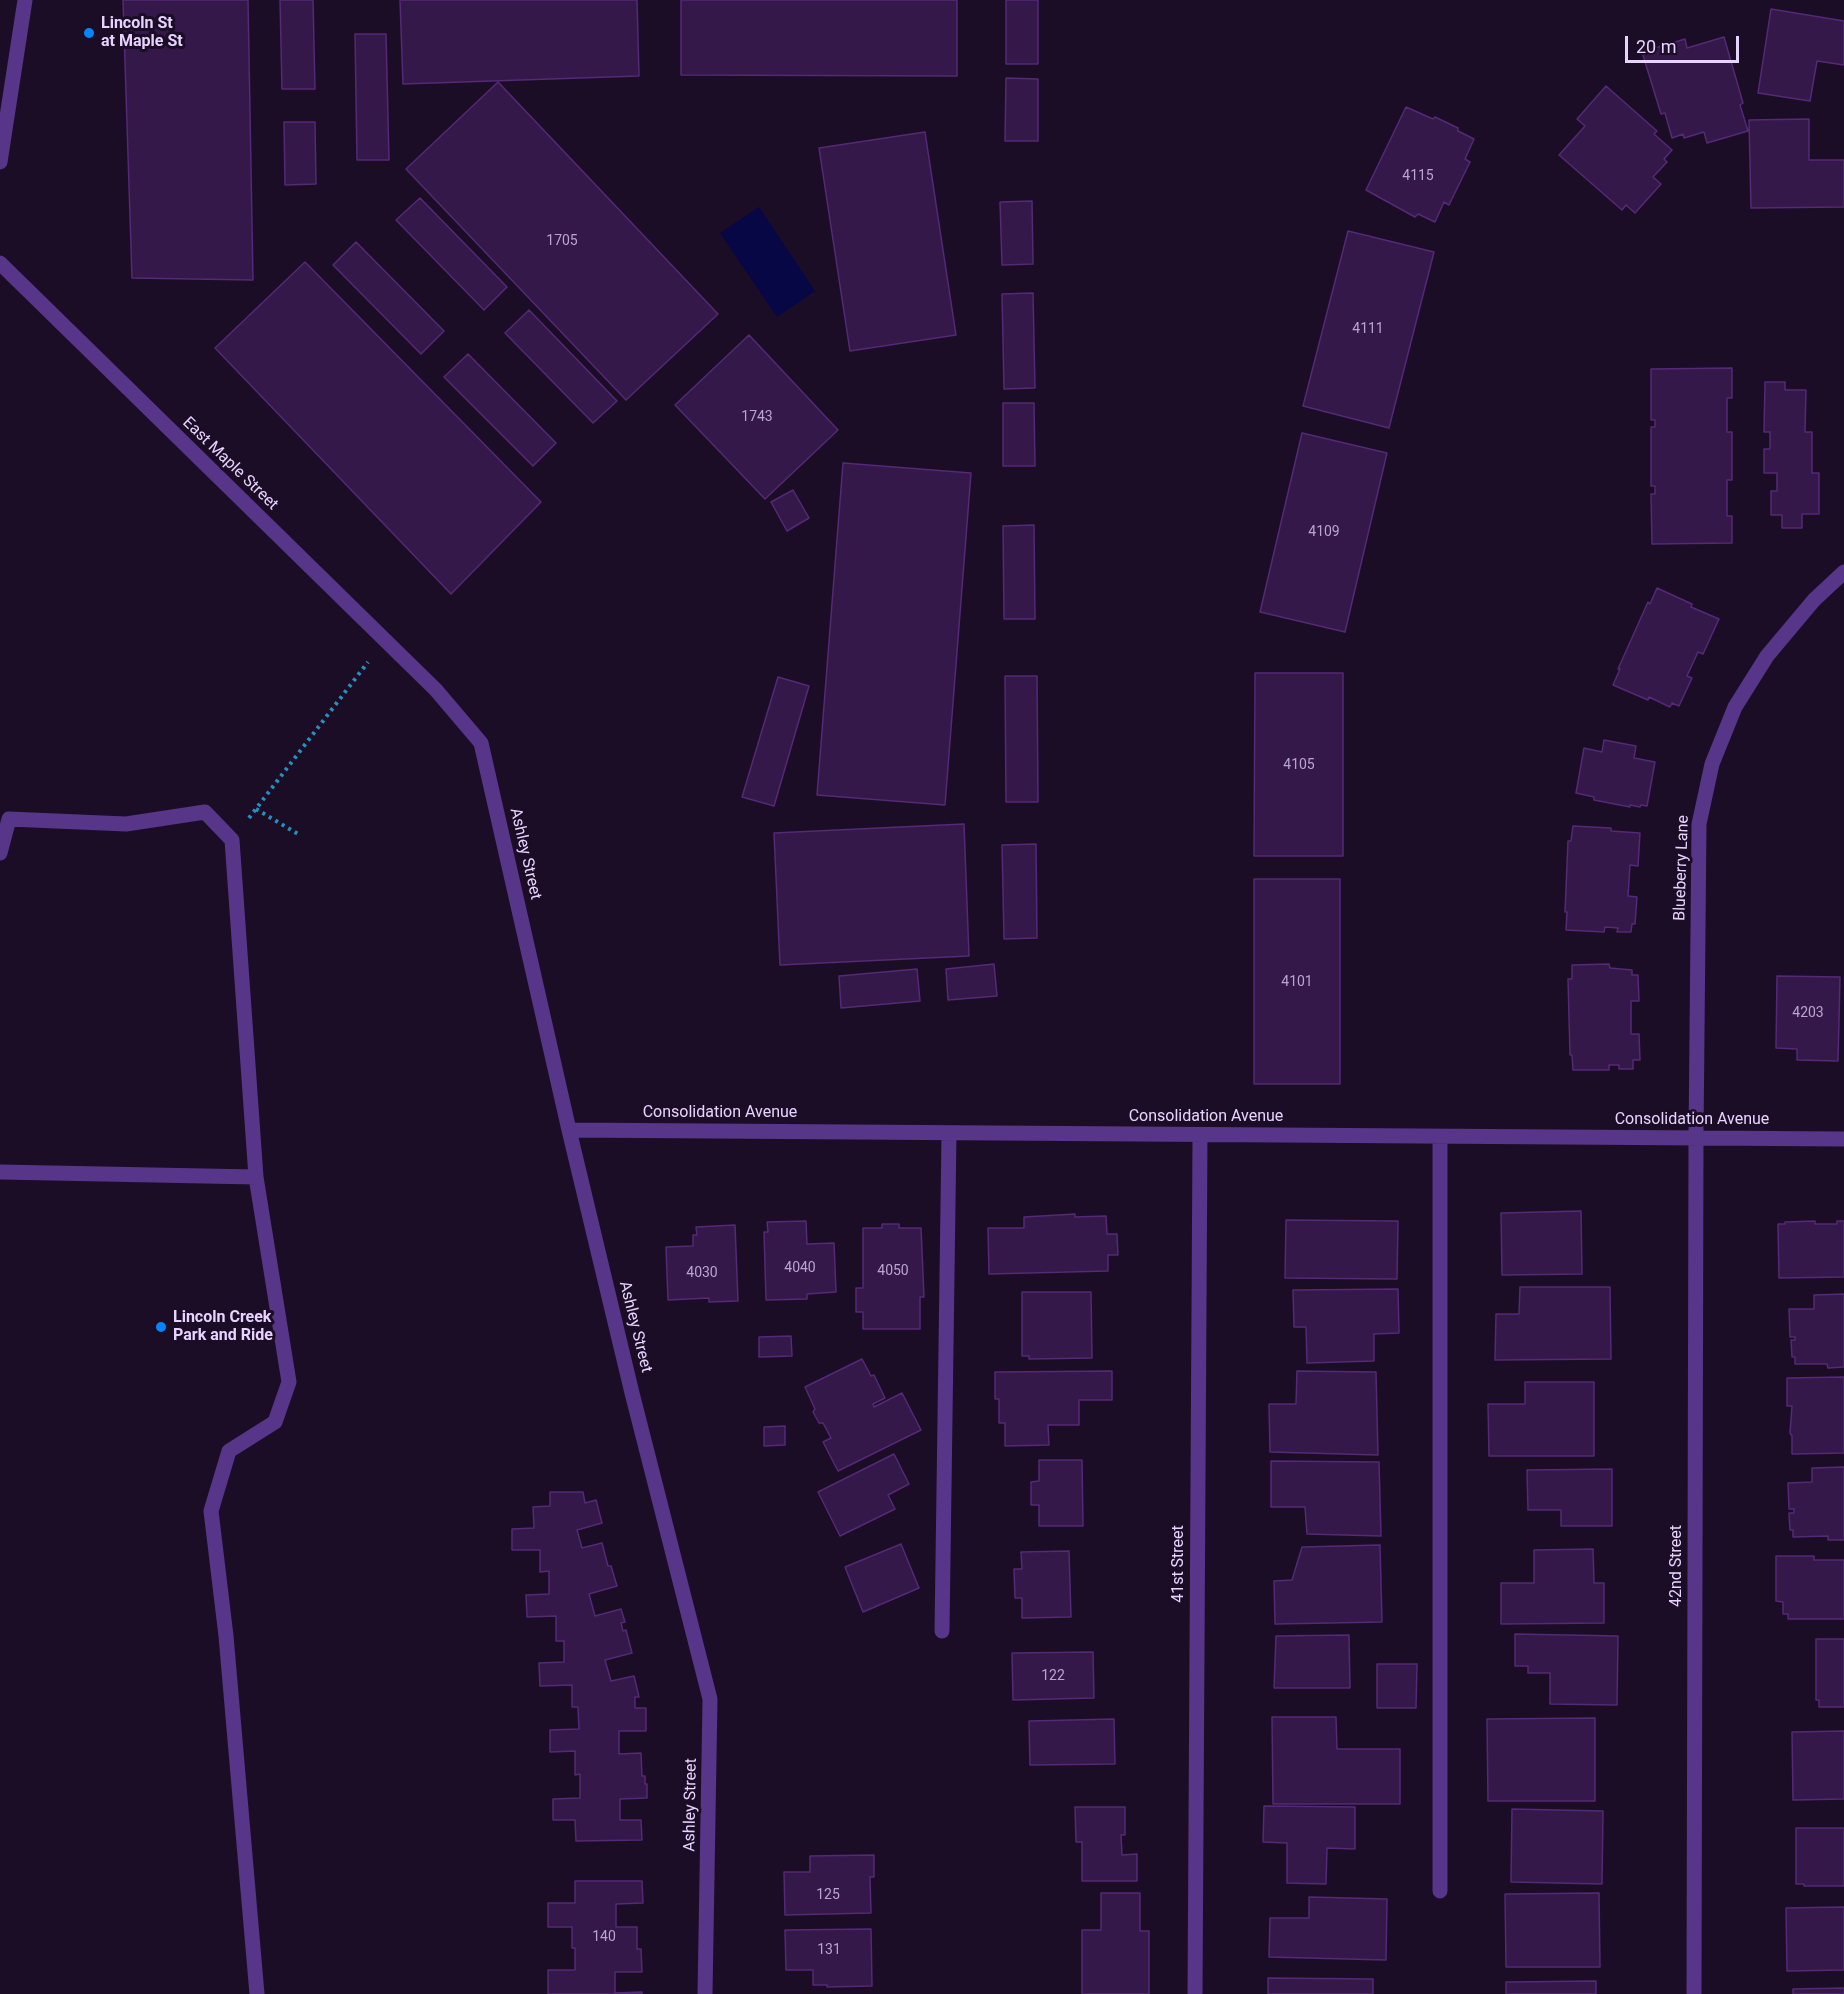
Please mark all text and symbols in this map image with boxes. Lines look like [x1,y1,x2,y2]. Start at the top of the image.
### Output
place label: Lincoln St at Maple St [101,14,183,52]
scale bar [1628,24,1742,62]
marker: Lincoln St at Maple St [82,26,96,40]
text: 20 m [1636,36,1676,57]
house number: 4115 [1402,168,1434,184]
house number: 1705 [546,233,578,249]
house number: 4111 [1352,321,1384,337]
house number: 1743 [741,409,773,425]
street label: East Maple Street [178,414,282,514]
house number: 4109 [1308,524,1340,540]
house number: 4105 [1283,757,1315,773]
street label: Ashley Street [505,806,545,902]
street label: Blueberry Lane [1671,815,1693,921]
house number: 4101 [1281,974,1313,990]
house number: 4203 [1792,1005,1824,1021]
street label: Consolidation Avenue [643,1103,797,1123]
street label: Consolidation Avenue [1129,1107,1283,1127]
street label: Consolidation Avenue [1615,1110,1769,1130]
house number: 4040 [784,1260,816,1276]
house number: 4050 [877,1263,909,1279]
house number: 4030 [686,1265,718,1281]
street label: Ashley Street [614,1279,656,1375]
place label: Lincoln Creek Park and Ride [173,1308,273,1346]
marker: Lincoln Creek Park and Ride [154,1320,168,1334]
street label: 41st Street [1169,1525,1189,1603]
street label: 42nd Street [1667,1525,1687,1607]
house number: 122 [1041,1668,1065,1684]
street label: Ashley Street [681,1758,701,1852]
house number: 125 [816,1887,840,1903]
house number: 140 [592,1929,616,1945]
house number: 131 [817,1942,841,1958]

